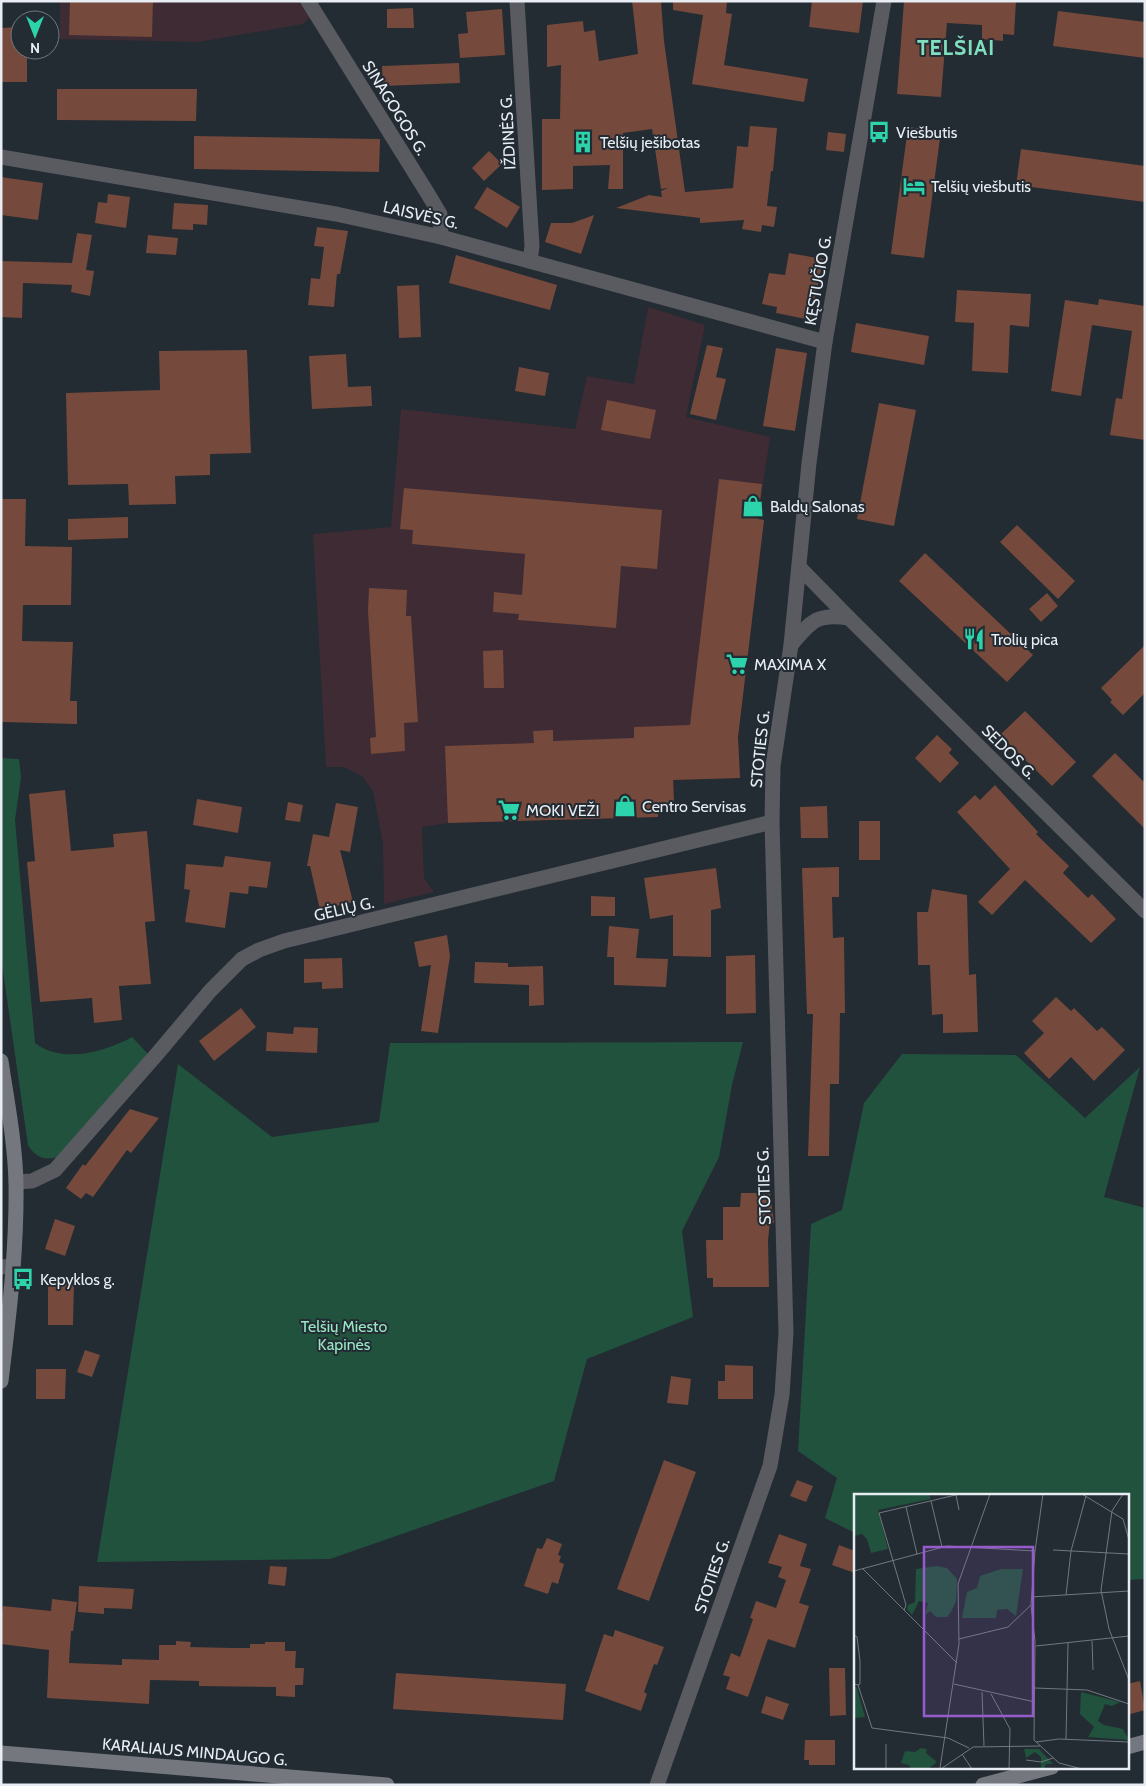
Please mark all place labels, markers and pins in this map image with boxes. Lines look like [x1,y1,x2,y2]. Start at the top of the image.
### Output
bus stop icon: Viešbutis [866,119,892,145]
place label: Viešbutis [896,123,958,142]
building icon: Telšių ješibotas [570,129,596,155]
place label: Telšių ješibotas [600,133,700,152]
hotel icon: Telšių viešbutis [901,173,927,199]
place label: Telšių viešbutis [931,177,1031,196]
shop icon: Baldų Salonas [740,493,766,519]
place label: Baldų Salonas [770,497,865,516]
restaurant icon: Trolių pica [961,626,987,652]
place label: Trolių pica [991,630,1058,649]
supermarket icon: MAXIMA X [724,651,750,677]
place label: MAXIMA X [754,655,827,674]
shop icon: Centro Servisas [612,793,638,819]
supermarket icon: MOKI VEŽI [496,797,522,823]
place label: Centro Servisas [642,797,746,816]
place label: MOKI VEŽI [526,801,599,820]
bus stop icon: Kepyklos g. [10,1266,36,1292]
place label: Kepyklos g. [40,1270,115,1289]

